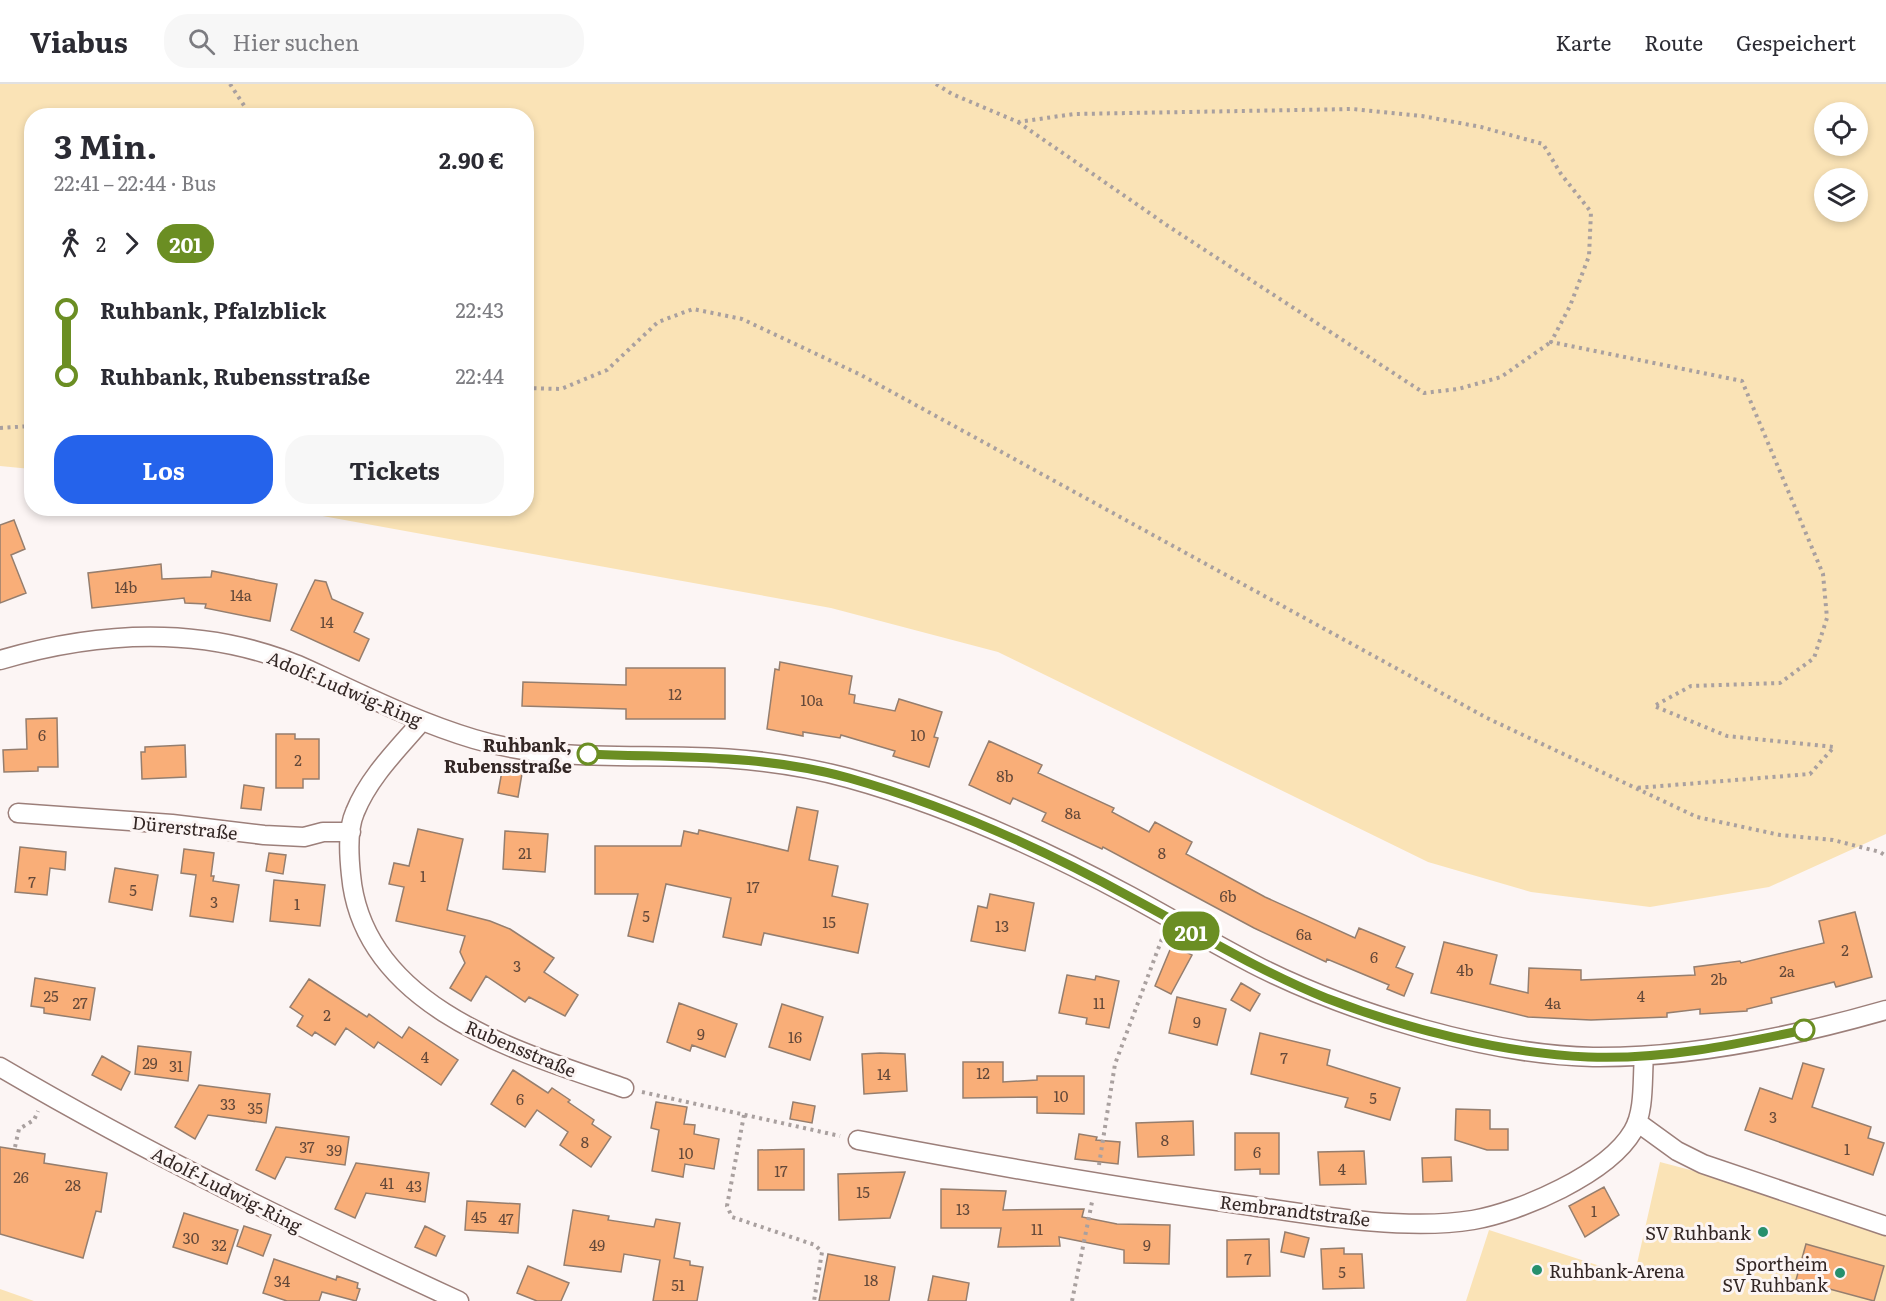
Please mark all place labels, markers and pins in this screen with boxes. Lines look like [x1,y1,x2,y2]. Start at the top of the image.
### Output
place label: Ruhbank, Rubensstraße [444,731,572,779]
marker: Ruhbank, Rubensstraße [577,743,599,765]
unlabelled marker [1793,1019,1815,1041]
place label: SV Ruhbank [1645,1219,1752,1246]
marker: SV Ruhbank [1756,1225,1770,1239]
place label: Sportheim SV Ruhbank [1722,1250,1829,1298]
place label: Ruhbank-Arena [1549,1257,1685,1284]
marker: Ruhbank-Arena [1530,1263,1544,1277]
marker: Sportheim SV Ruhbank [1833,1266,1847,1280]

